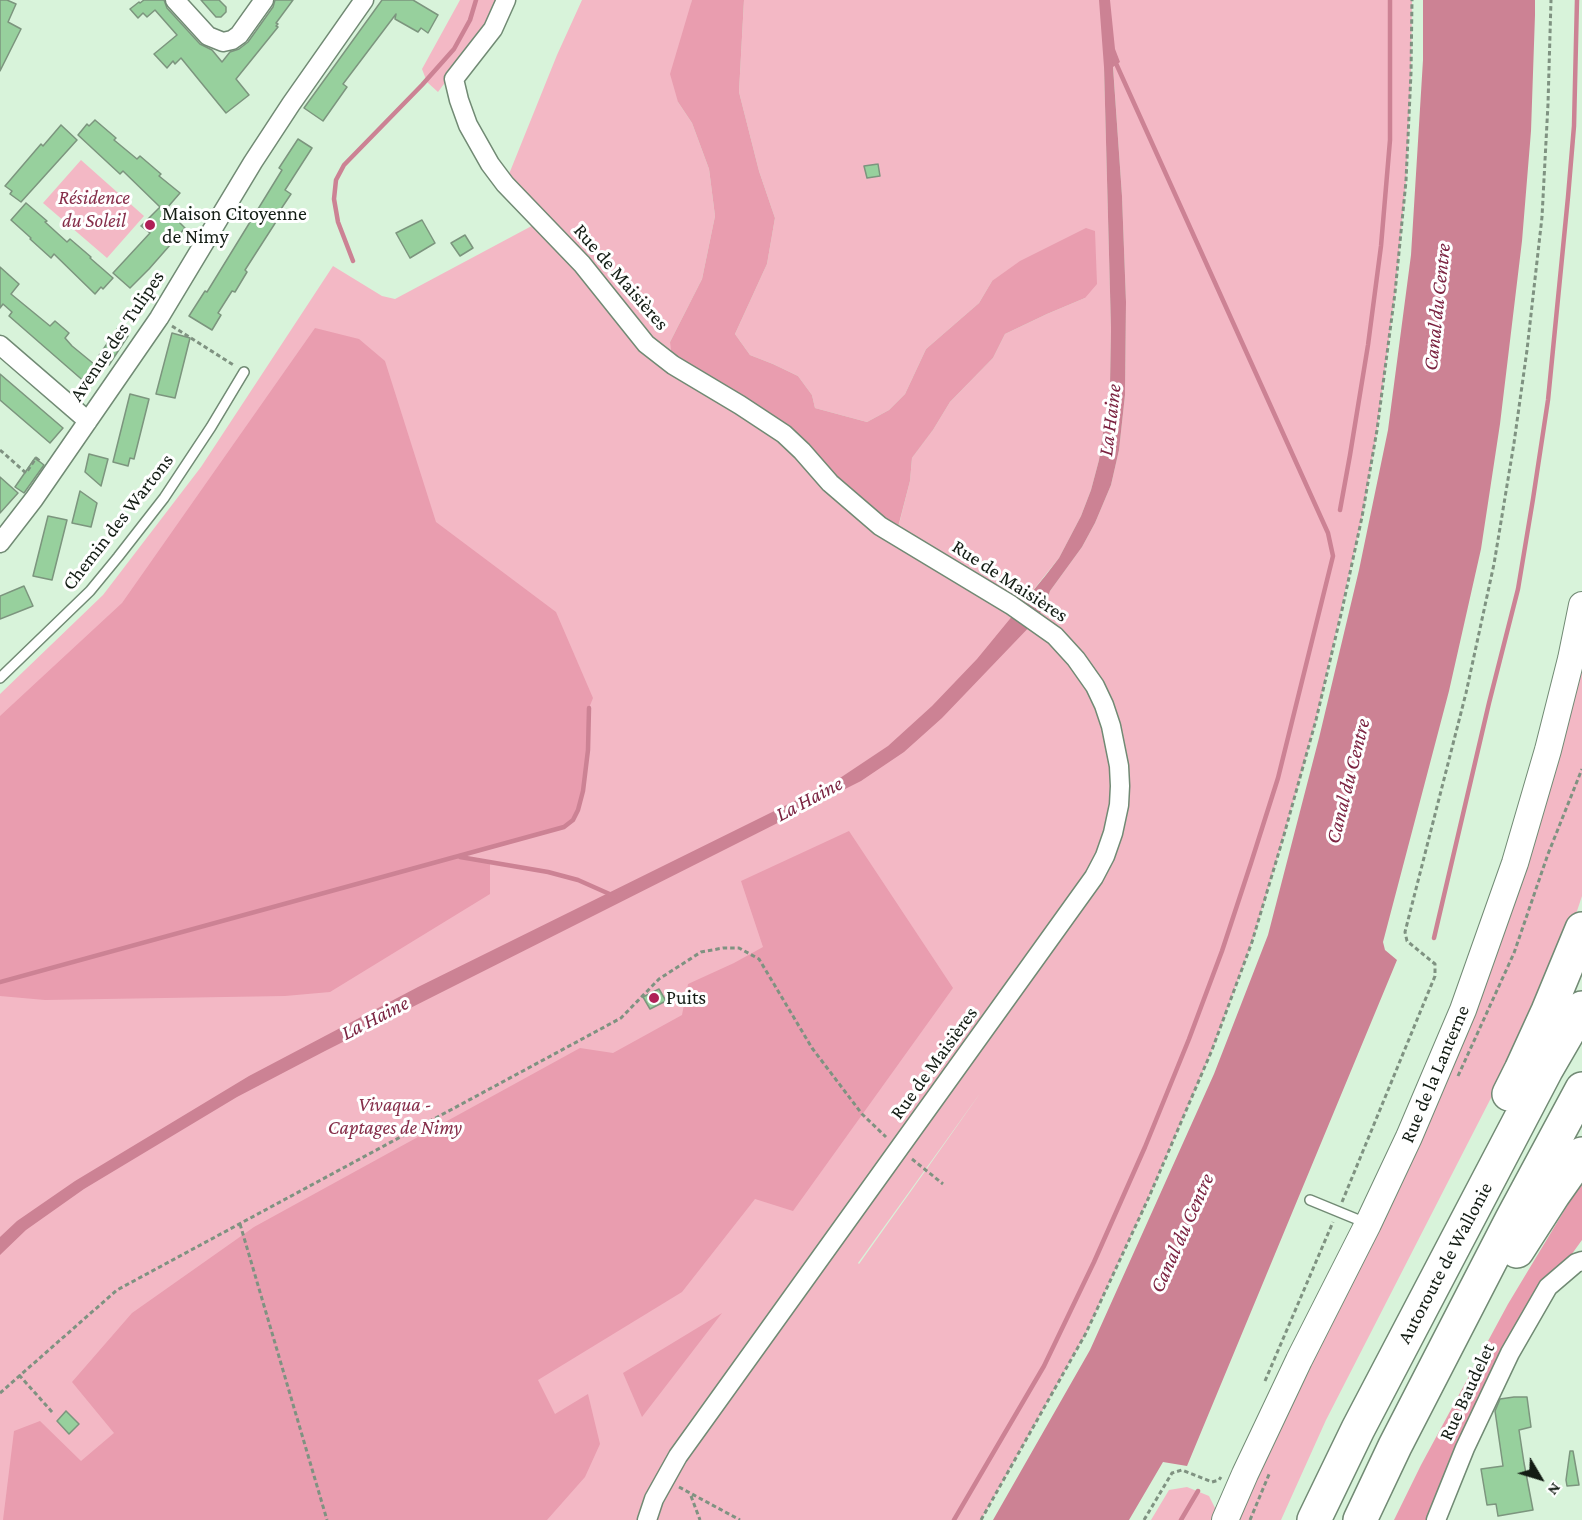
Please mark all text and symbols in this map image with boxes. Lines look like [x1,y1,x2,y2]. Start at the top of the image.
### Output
park label: Résidence du Soleil [58,186,130,233]
place label: Maison Citoyenne de Nimy [162,202,307,249]
marker: Maison Citoyenne de Nimy [143,218,157,232]
street label: Rue de Maisières [568,219,674,335]
water label: Canal du Centre [1418,242,1456,372]
street label: Avenue des Tulipes [64,266,170,406]
water label: La Haine [1093,383,1127,457]
street label: Chemin des Wartons [57,449,179,595]
street label: Rue de Maisières [948,535,1072,627]
water label: Canal du Centre [1320,716,1376,846]
water label: La Haine [771,771,847,827]
place label: Puits [666,986,706,1010]
water label: La Haine [337,990,413,1046]
marker: Puits [647,991,661,1005]
street label: Rue de Maisières [885,1002,983,1124]
street label: Rue de la Lanterne [1395,1002,1475,1146]
park label: Vivaqua - Captages de Nimy [328,1093,462,1140]
water label: Canal du Centre [1144,1169,1220,1297]
street label: Autoroute de Wallonie [1392,1178,1498,1348]
street label: Rue Baudelet [1434,1339,1500,1445]
north arrow [1510,1448,1570,1508]
text: N [1545,1480,1565,1499]

